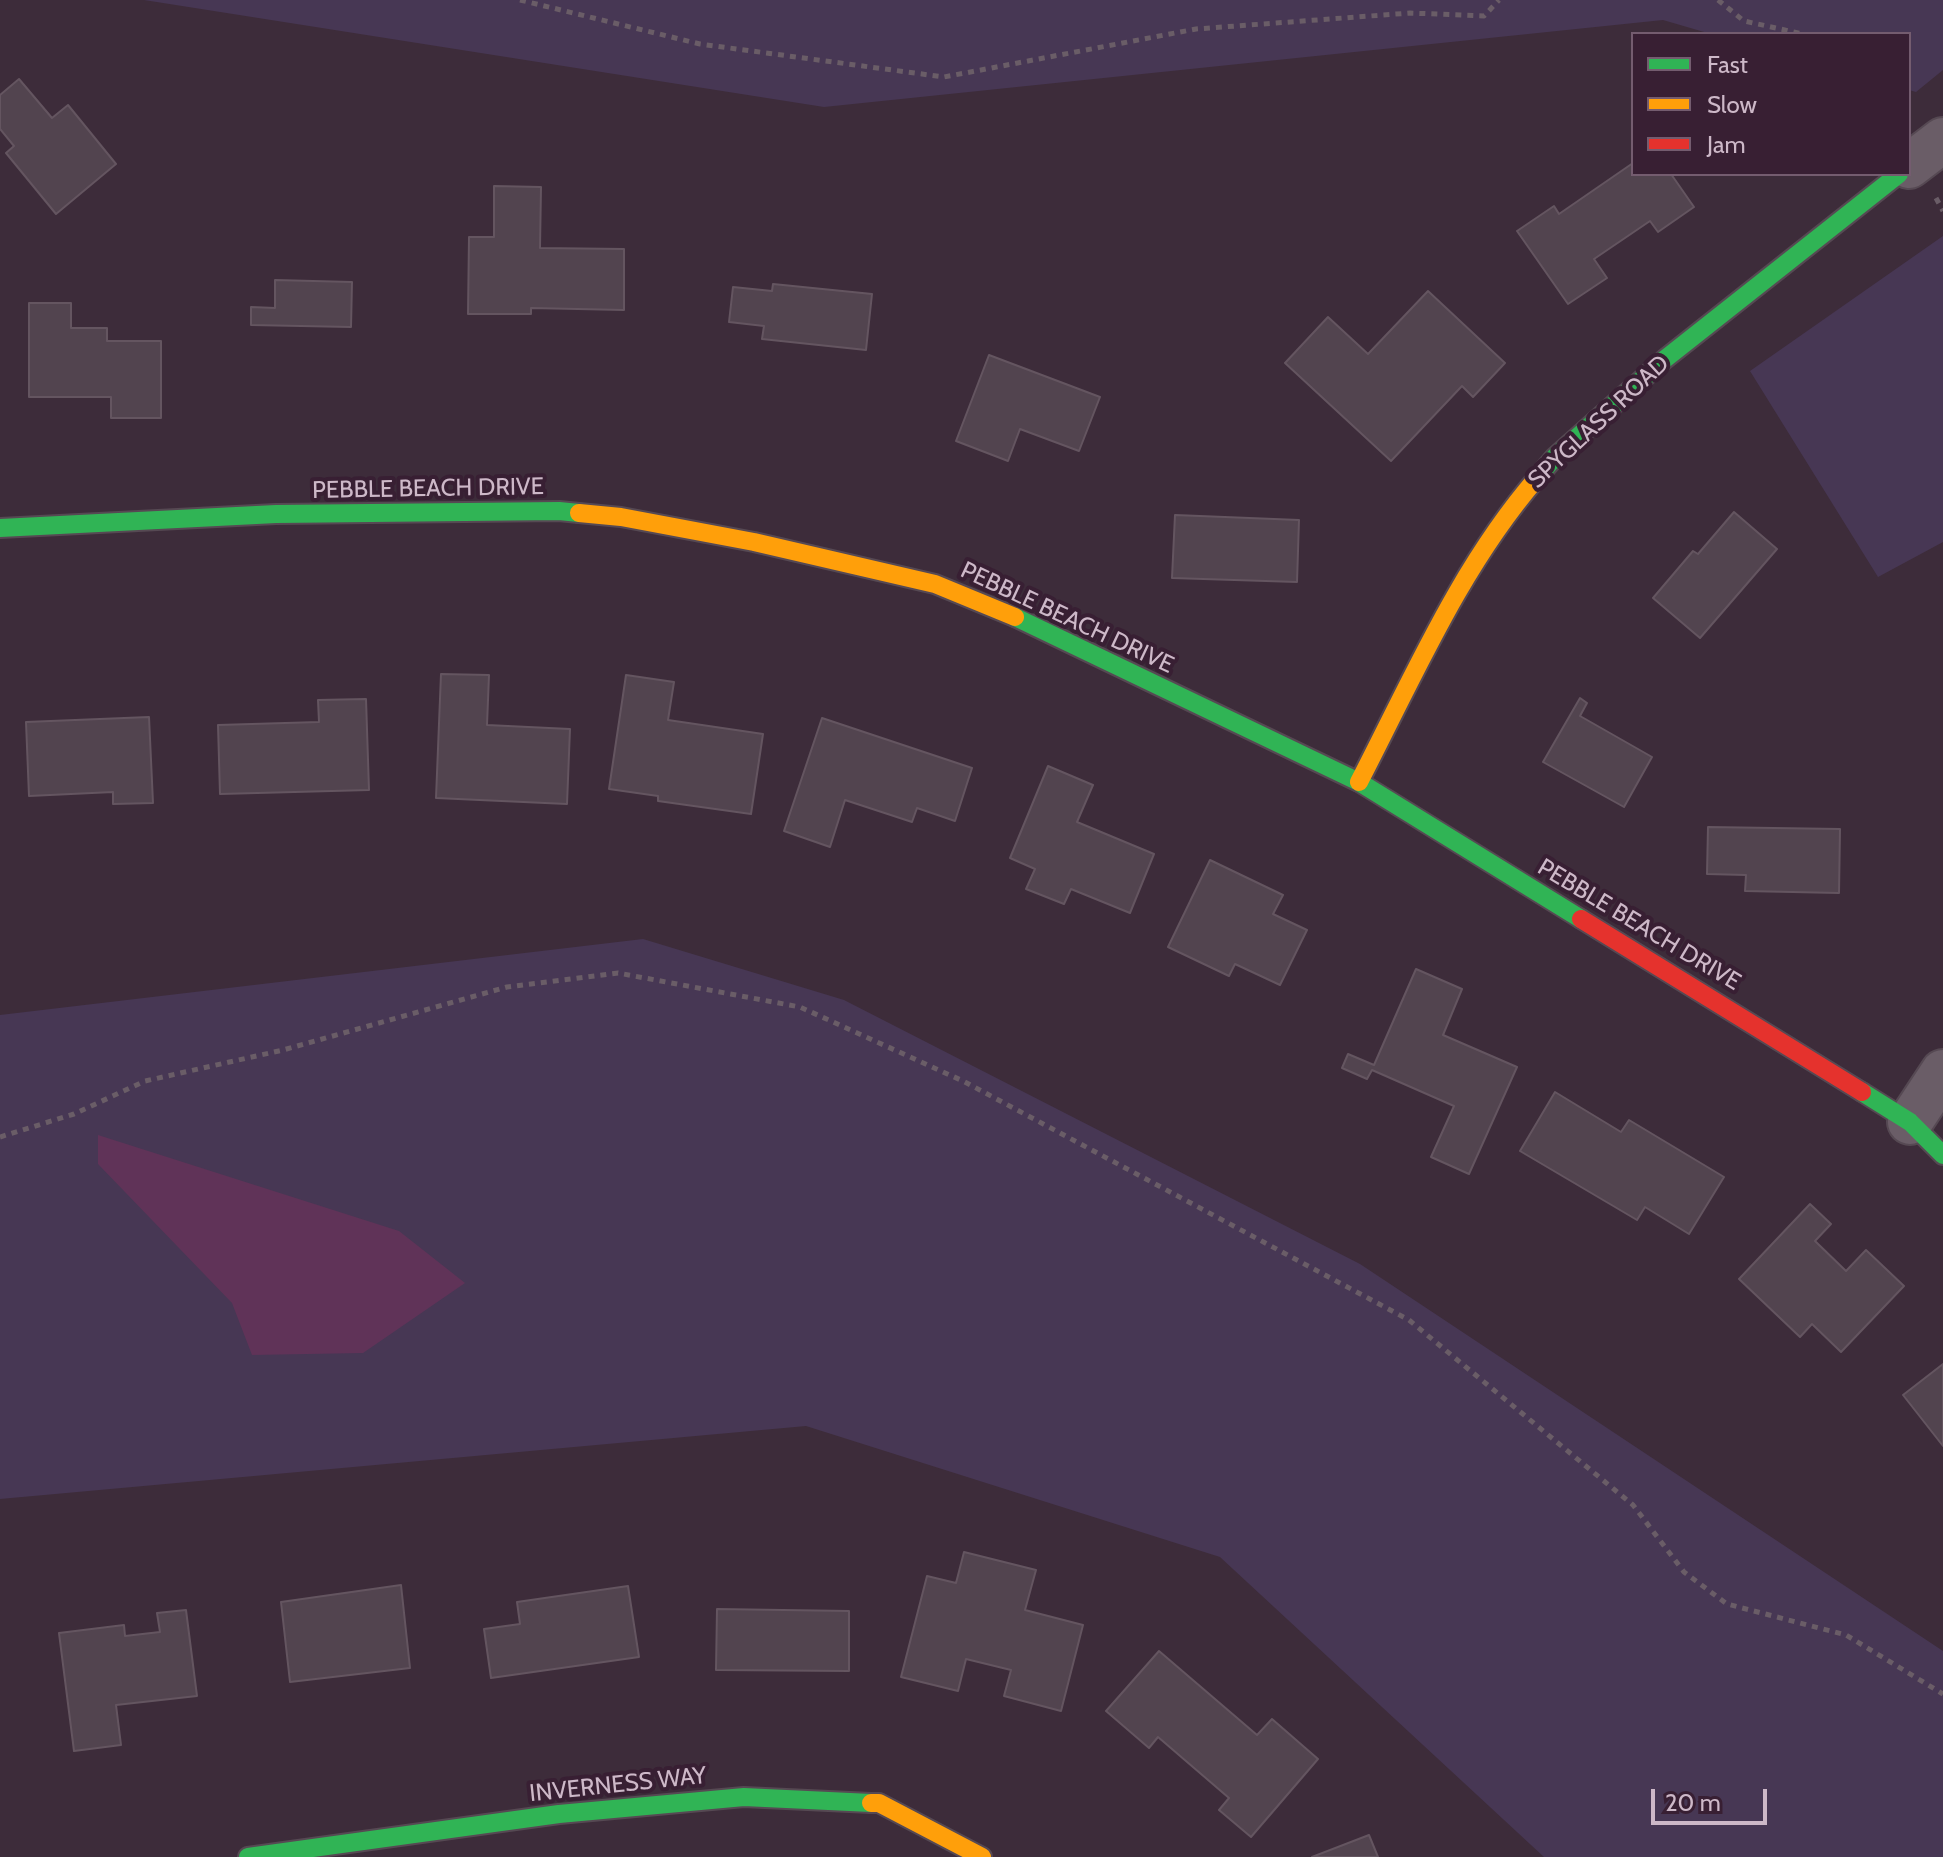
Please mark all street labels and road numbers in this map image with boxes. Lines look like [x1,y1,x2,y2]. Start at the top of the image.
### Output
street label: SPYGLASS ROAD [1523,349,1675,495]
street label: PEBBLE BEACH DRIVE [312,473,544,505]
street label: PEBBLE BEACH DRIVE [956,556,1178,680]
street label: PEBBLE BEACH DRIVE [1532,853,1746,997]
street label: INVERNESS WAY [528,1761,708,1809]

